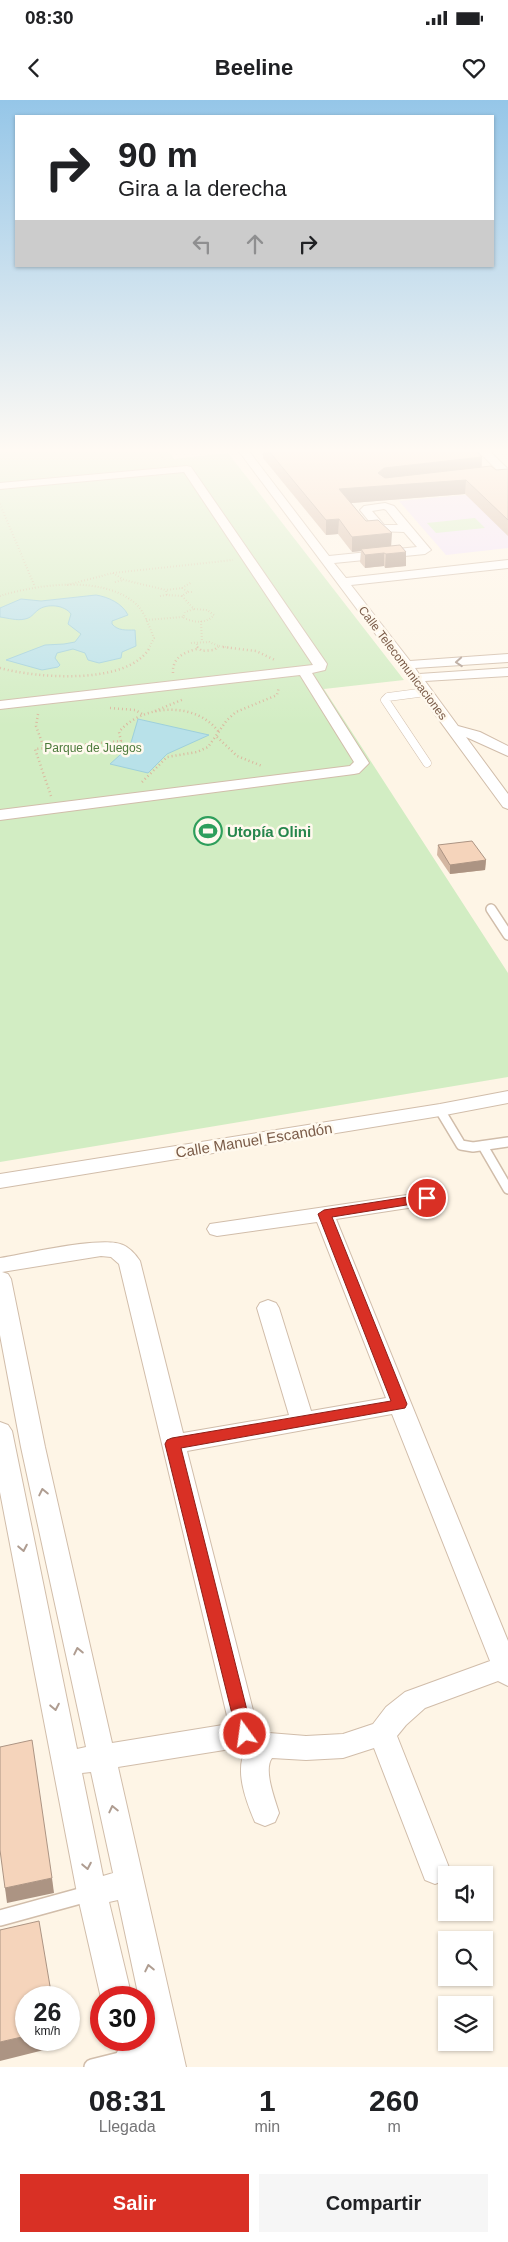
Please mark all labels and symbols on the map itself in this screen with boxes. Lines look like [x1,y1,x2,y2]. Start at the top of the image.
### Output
street label: Calle Telecomunicaciones [356,603,450,723]
one-way arrow [455,656,463,667]
park label: Parque de Juegos [44,741,142,755]
sports icon: Utopía Olini [193,816,223,846]
place label: Utopía Olini [227,823,311,840]
street label: Calle Manuel Escandón [174,1119,334,1161]
pin [406,1177,448,1219]
one-way arrow [38,1488,49,1497]
one-way arrow [18,1543,28,1552]
one-way arrow [73,1646,84,1655]
one-way arrow [50,1703,60,1711]
position arrow [218,1707,270,1759]
one-way arrow [108,1805,119,1814]
one-way arrow [81,1862,92,1871]
one-way arrow [144,1963,155,1972]
speed limit sign: 30 [90,1986,155,2051]

